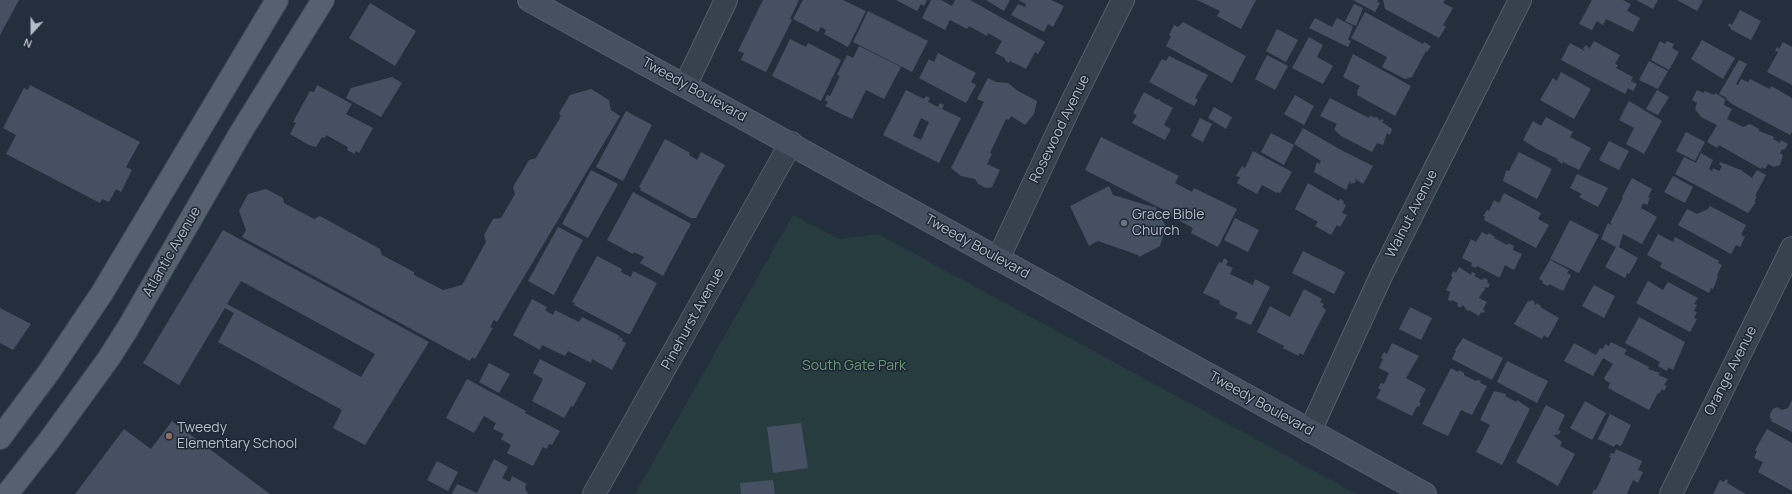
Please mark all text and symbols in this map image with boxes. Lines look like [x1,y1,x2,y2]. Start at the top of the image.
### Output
north arrow [12,12,52,52]
text: N [21,35,34,52]
street label: Tweedy Boulevard [639,54,749,126]
street label: Rosewood Avenue [1027,72,1093,186]
street label: Walnut Avenue [1383,167,1441,261]
street label: Atlantic Avenue [139,204,205,300]
place label: Grace Bible Church [1132,207,1205,240]
street label: Tweedy Boulevard [922,211,1032,283]
marker: Grace Bible Church [1119,218,1129,228]
street label: Pinehurst Avenue [658,265,728,373]
street label: Orange Avenue [1701,323,1761,419]
park label: South Gate Park [802,358,906,374]
street label: Tweedy Boulevard [1206,368,1316,440]
place label: Tweedy Elementary School [177,420,297,452]
marker: Tweedy Elementary School [164,431,174,441]

